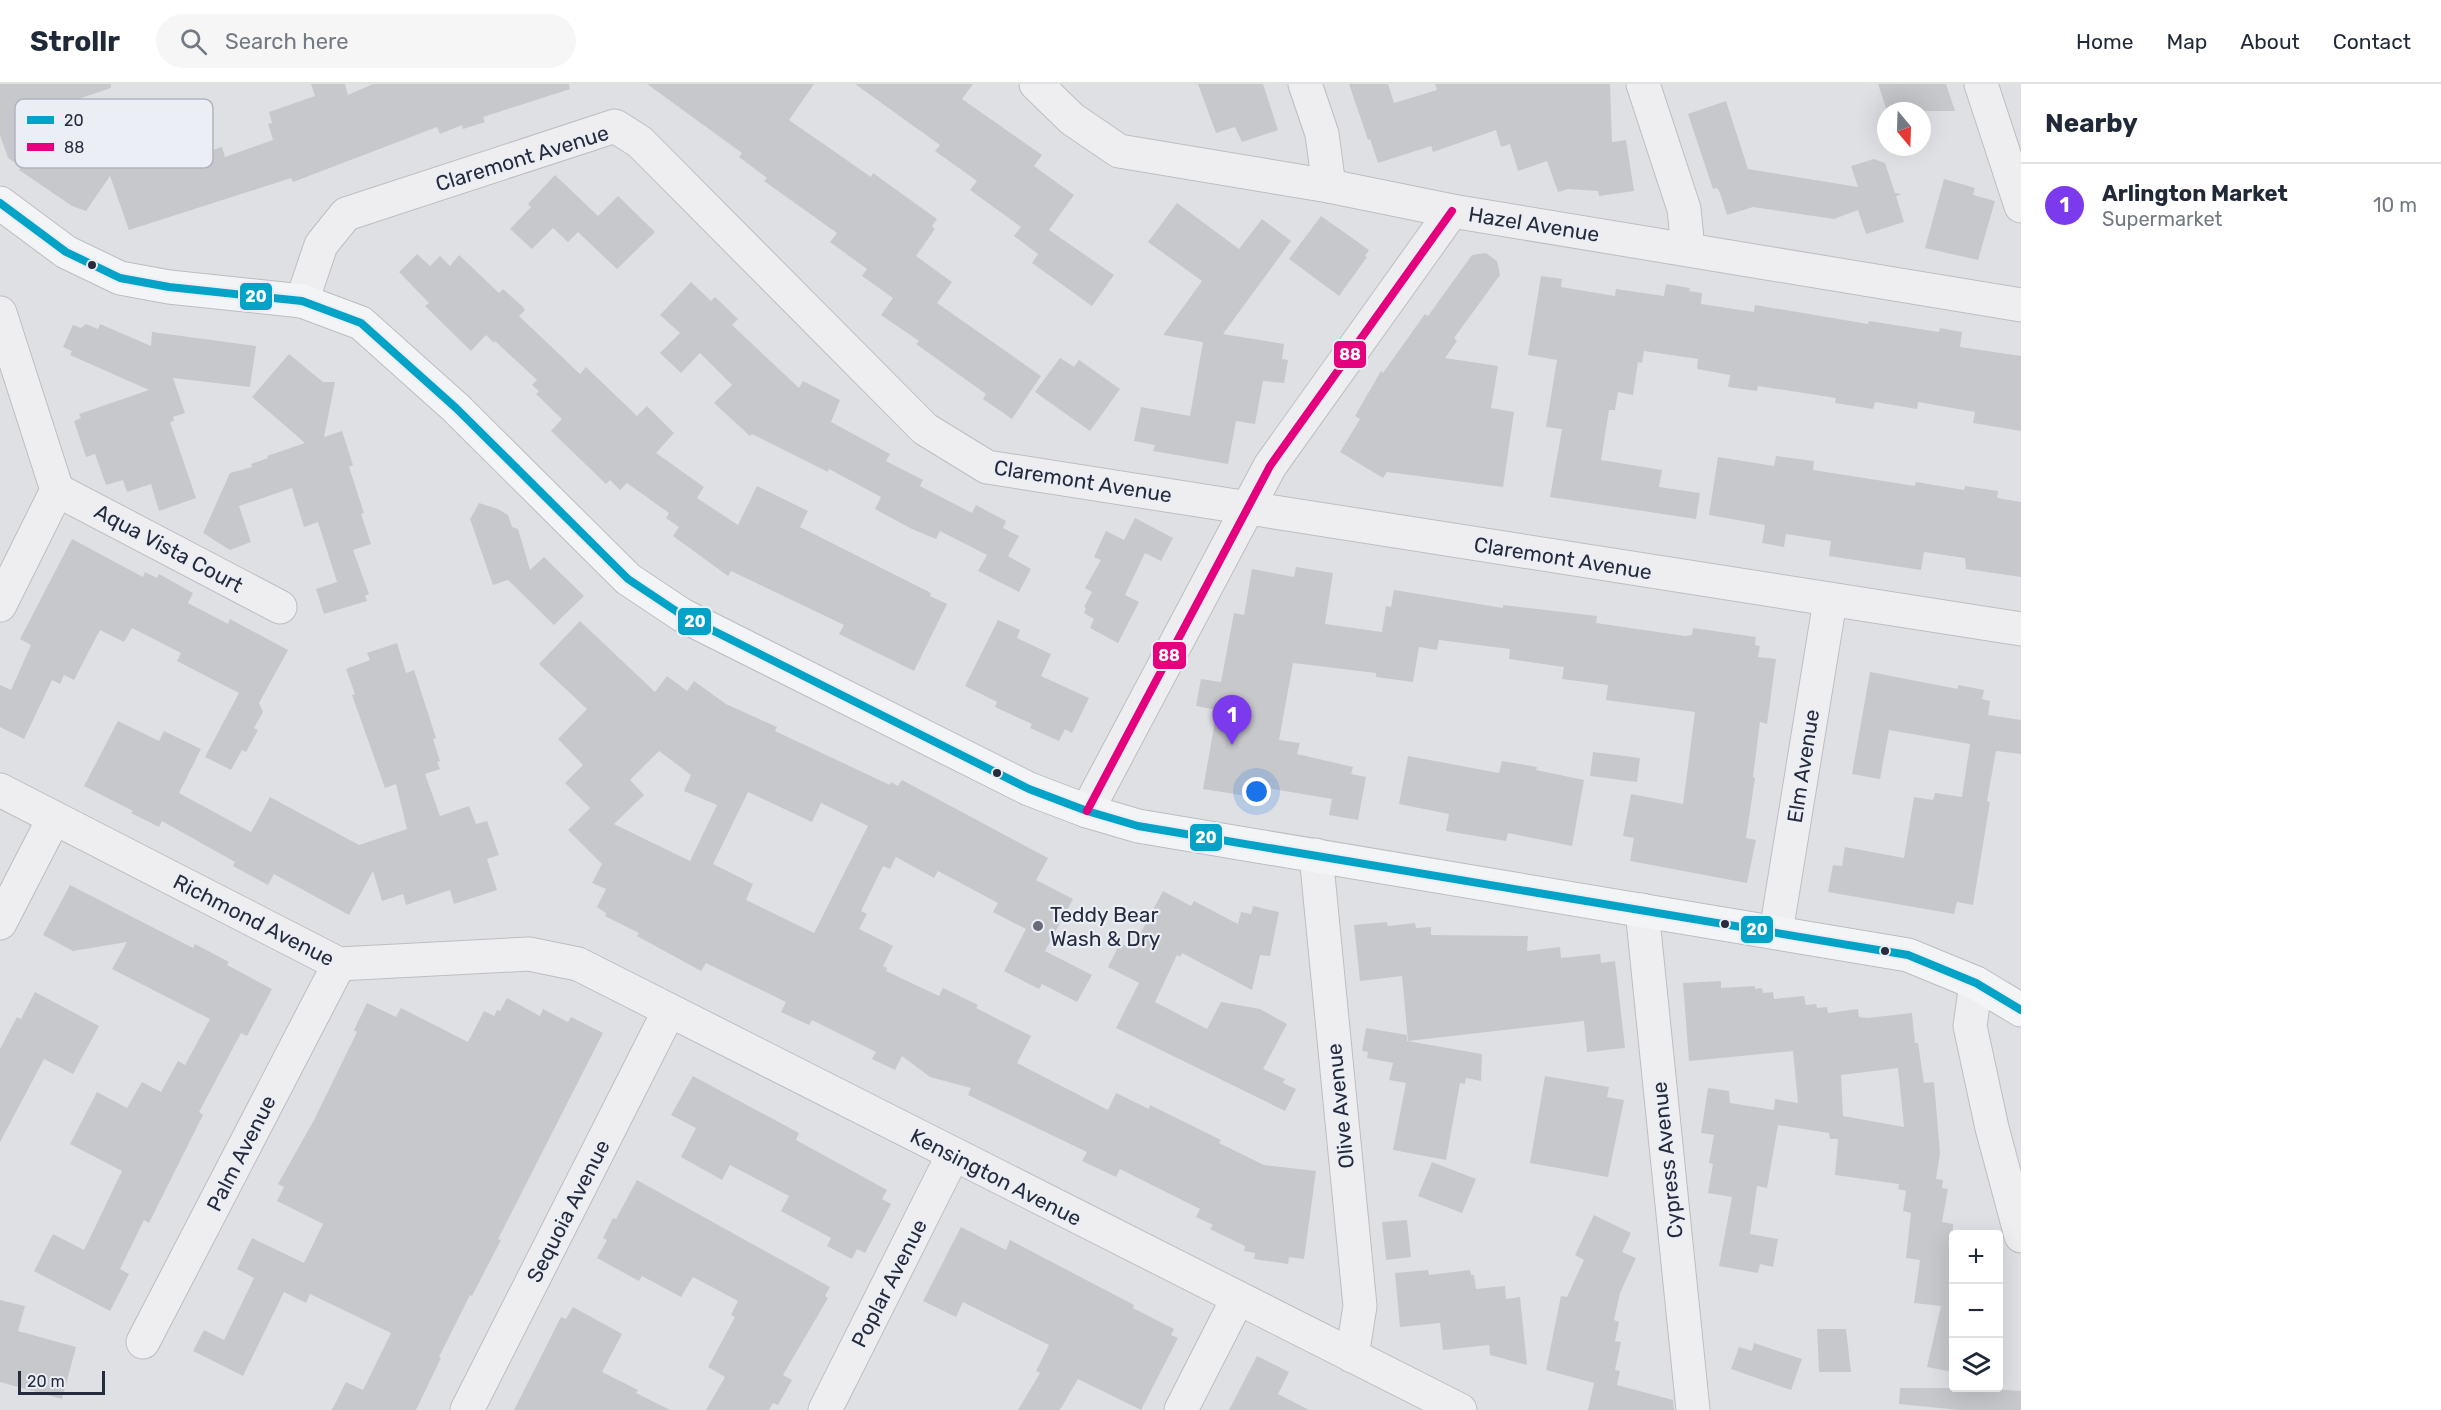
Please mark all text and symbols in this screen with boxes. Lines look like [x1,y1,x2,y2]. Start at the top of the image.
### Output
search box [156,14,576,68]
text: Strollr [30,25,120,58]
icon: search [177,25,210,58]
text: Search here [225,28,348,55]
text: Home [2076,29,2133,54]
text: Map [2166,29,2207,54]
text: About [2240,29,2300,54]
text: Contact [2333,29,2411,54]
legend [15,99,213,168]
north arrow [1877,102,1931,156]
text: Nearby [2045,108,2138,139]
text: 20 [64,111,84,130]
street label: Claremont Avenue [432,120,612,196]
text: 88 [64,138,84,157]
text: Arlington Market [2102,180,2288,207]
text: 1 [2060,193,2069,217]
text: 10 m [2373,193,2417,217]
street label: Hazel Avenue [1467,201,1601,247]
text: Supermarket [2102,207,2222,231]
unlabelled marker [86,259,98,271]
line badge: 20 [239,282,273,311]
text: 20 [245,287,267,306]
line badge: 88 [1333,340,1367,369]
text: 88 [1339,345,1361,364]
street label: Claremont Avenue [992,455,1174,507]
street label: Aqua Vista Court [90,498,248,598]
street label: Claremont Avenue [1472,532,1654,584]
line badge: 20 [677,607,712,636]
text: 20 [684,612,706,631]
line badge: 88 [1152,641,1187,670]
text: 88 [1158,646,1180,665]
pin: 1 [1212,696,1252,745]
street label: Elm Avenue [1782,707,1824,825]
unlabelled marker [991,767,1003,779]
your location [1242,777,1271,806]
line badge: 20 [1189,823,1223,852]
text: 20 [1195,828,1217,847]
street label: Richmond Avenue [169,869,339,971]
place label: Teddy Bear Wash & Dry [1050,902,1161,951]
line badge: 20 [1740,915,1774,944]
unlabelled marker [1719,918,1731,930]
marker: Teddy Bear Wash & Dry [1031,919,1045,933]
text: 20 [1746,920,1768,939]
unlabelled marker [1879,945,1891,957]
street label: Olive Avenue [1321,1042,1359,1170]
street label: Cypress Avenue [1646,1081,1688,1239]
street label: Palm Avenue [201,1091,281,1215]
street label: Kensington Avenue [906,1123,1086,1231]
street label: Sequoia Avenue [521,1135,615,1287]
street label: Poplar Avenue [846,1215,932,1351]
map controls [1949,1230,2003,1392]
button: + [1949,1230,2003,1284]
button: − [1949,1284,2003,1338]
button: layers [1949,1338,2003,1392]
scale bar [18,1368,105,1396]
text: 20 m [27,1372,65,1391]

